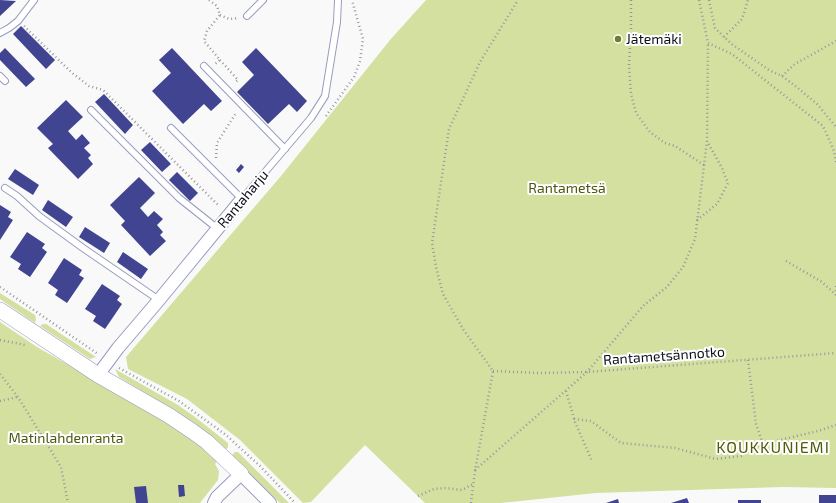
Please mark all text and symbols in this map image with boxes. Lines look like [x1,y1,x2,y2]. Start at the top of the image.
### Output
place label: Jätemäki [626,31,682,47]
marker: Jätemäki [613,34,623,44]
street label: Rantaharju [214,167,272,231]
park label: Rantametsä [528,180,606,196]
street label: Rantametsännotko [603,343,725,369]
park label: Matinlahdenranta [8,430,124,446]
district label: KOUKKUNIEMI [716,438,830,458]

